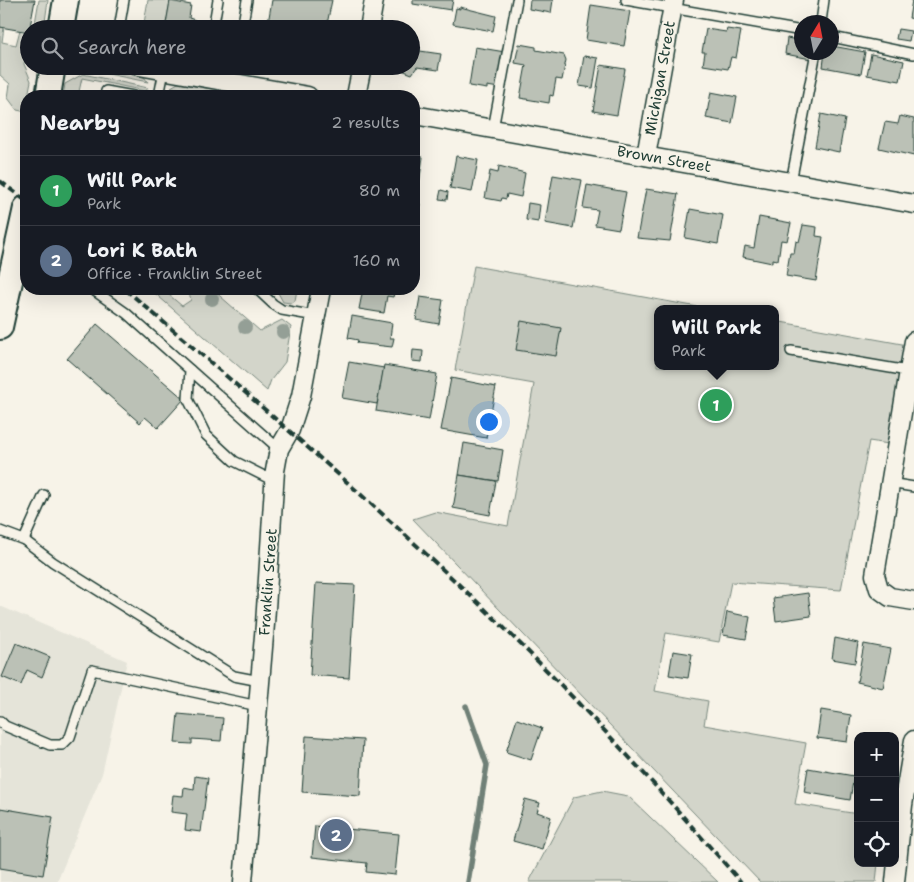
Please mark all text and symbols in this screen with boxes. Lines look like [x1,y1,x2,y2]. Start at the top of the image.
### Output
north arrow [794,15,839,60]
street label: Michigan Street [640,19,680,137]
search box [20,20,420,75]
icon: search [38,34,66,62]
text: Search here [78,35,187,60]
text: Nearby [40,109,120,137]
text: 2 results [331,112,400,133]
street label: Brown Street [615,141,713,177]
text: Will Park [87,168,177,193]
text: 1 [52,180,60,201]
text: 80 m [359,180,400,201]
text: Park [87,193,121,214]
text: Lori K Bath [87,238,198,263]
text: 2 [50,250,62,271]
text: 160 m [353,250,400,271]
text: Office · Franklin Street [87,263,262,284]
popup [654,305,779,370]
text: Will Park [671,315,762,340]
text: Park [671,340,706,361]
pin: 1 [700,386,732,424]
your location [476,409,502,435]
street label: Franklin Street [254,528,282,636]
map controls [854,732,899,867]
button: + [854,732,899,777]
button: − [854,777,899,822]
pin: 2 [320,816,352,854]
button: locate [854,822,899,867]

